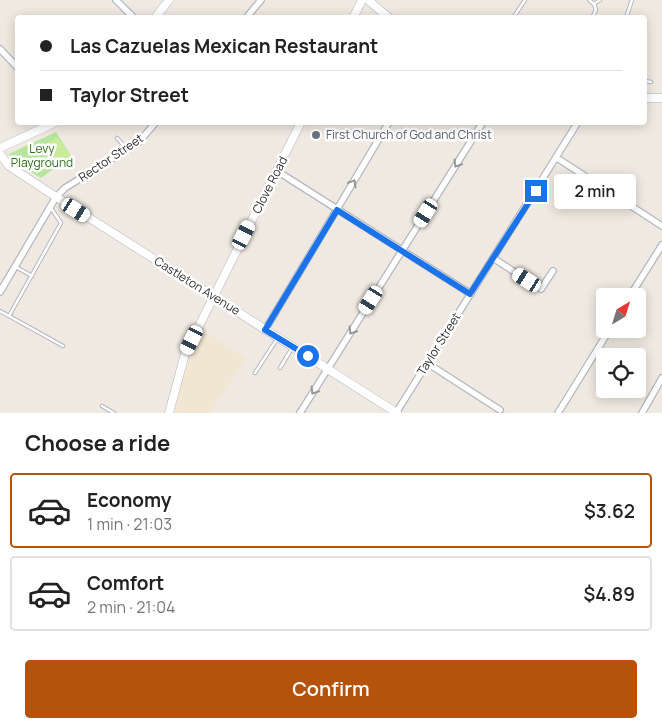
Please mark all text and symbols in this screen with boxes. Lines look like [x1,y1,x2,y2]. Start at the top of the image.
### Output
text: Las Cazuelas Mexican Restaurant [70,33,378,59]
text: Taylor Street [70,82,189,108]
place label: First Church of God and Christ [326,126,492,143]
marker: First Church of God and Christ [310,129,322,141]
street label: Rector Street [75,130,147,186]
park label: Levy Playground [11,140,73,171]
street label: Clove Road [248,153,291,216]
one-way arrow [454,158,463,167]
callout: 2 min [554,174,636,208]
one-way arrow [347,179,357,188]
route end [525,180,547,202]
text: 2 min [575,180,615,202]
car [59,196,92,224]
car [411,196,440,230]
car [230,218,257,252]
street label: Castleton Avenue [151,252,244,319]
car [510,266,543,294]
car [356,283,385,317]
north arrow [596,288,646,338]
map controls [596,288,646,398]
street label: Taylor Street [413,309,465,378]
car [178,323,205,357]
one-way arrow [348,325,358,334]
route start [297,345,319,367]
button: locate [596,348,646,398]
one-way arrow [310,386,320,395]
text: Choose a ride [25,428,170,458]
text: Economy [87,487,171,513]
icon: car [27,488,72,533]
text: $3.62 [584,498,635,524]
text: 1 min · 21:03 [87,513,172,535]
text: Comfort [87,570,164,596]
icon: car [27,571,72,616]
text: $4.89 [584,581,635,607]
text: 2 min · 21:04 [87,596,176,618]
button: Confirm [25,660,637,718]

